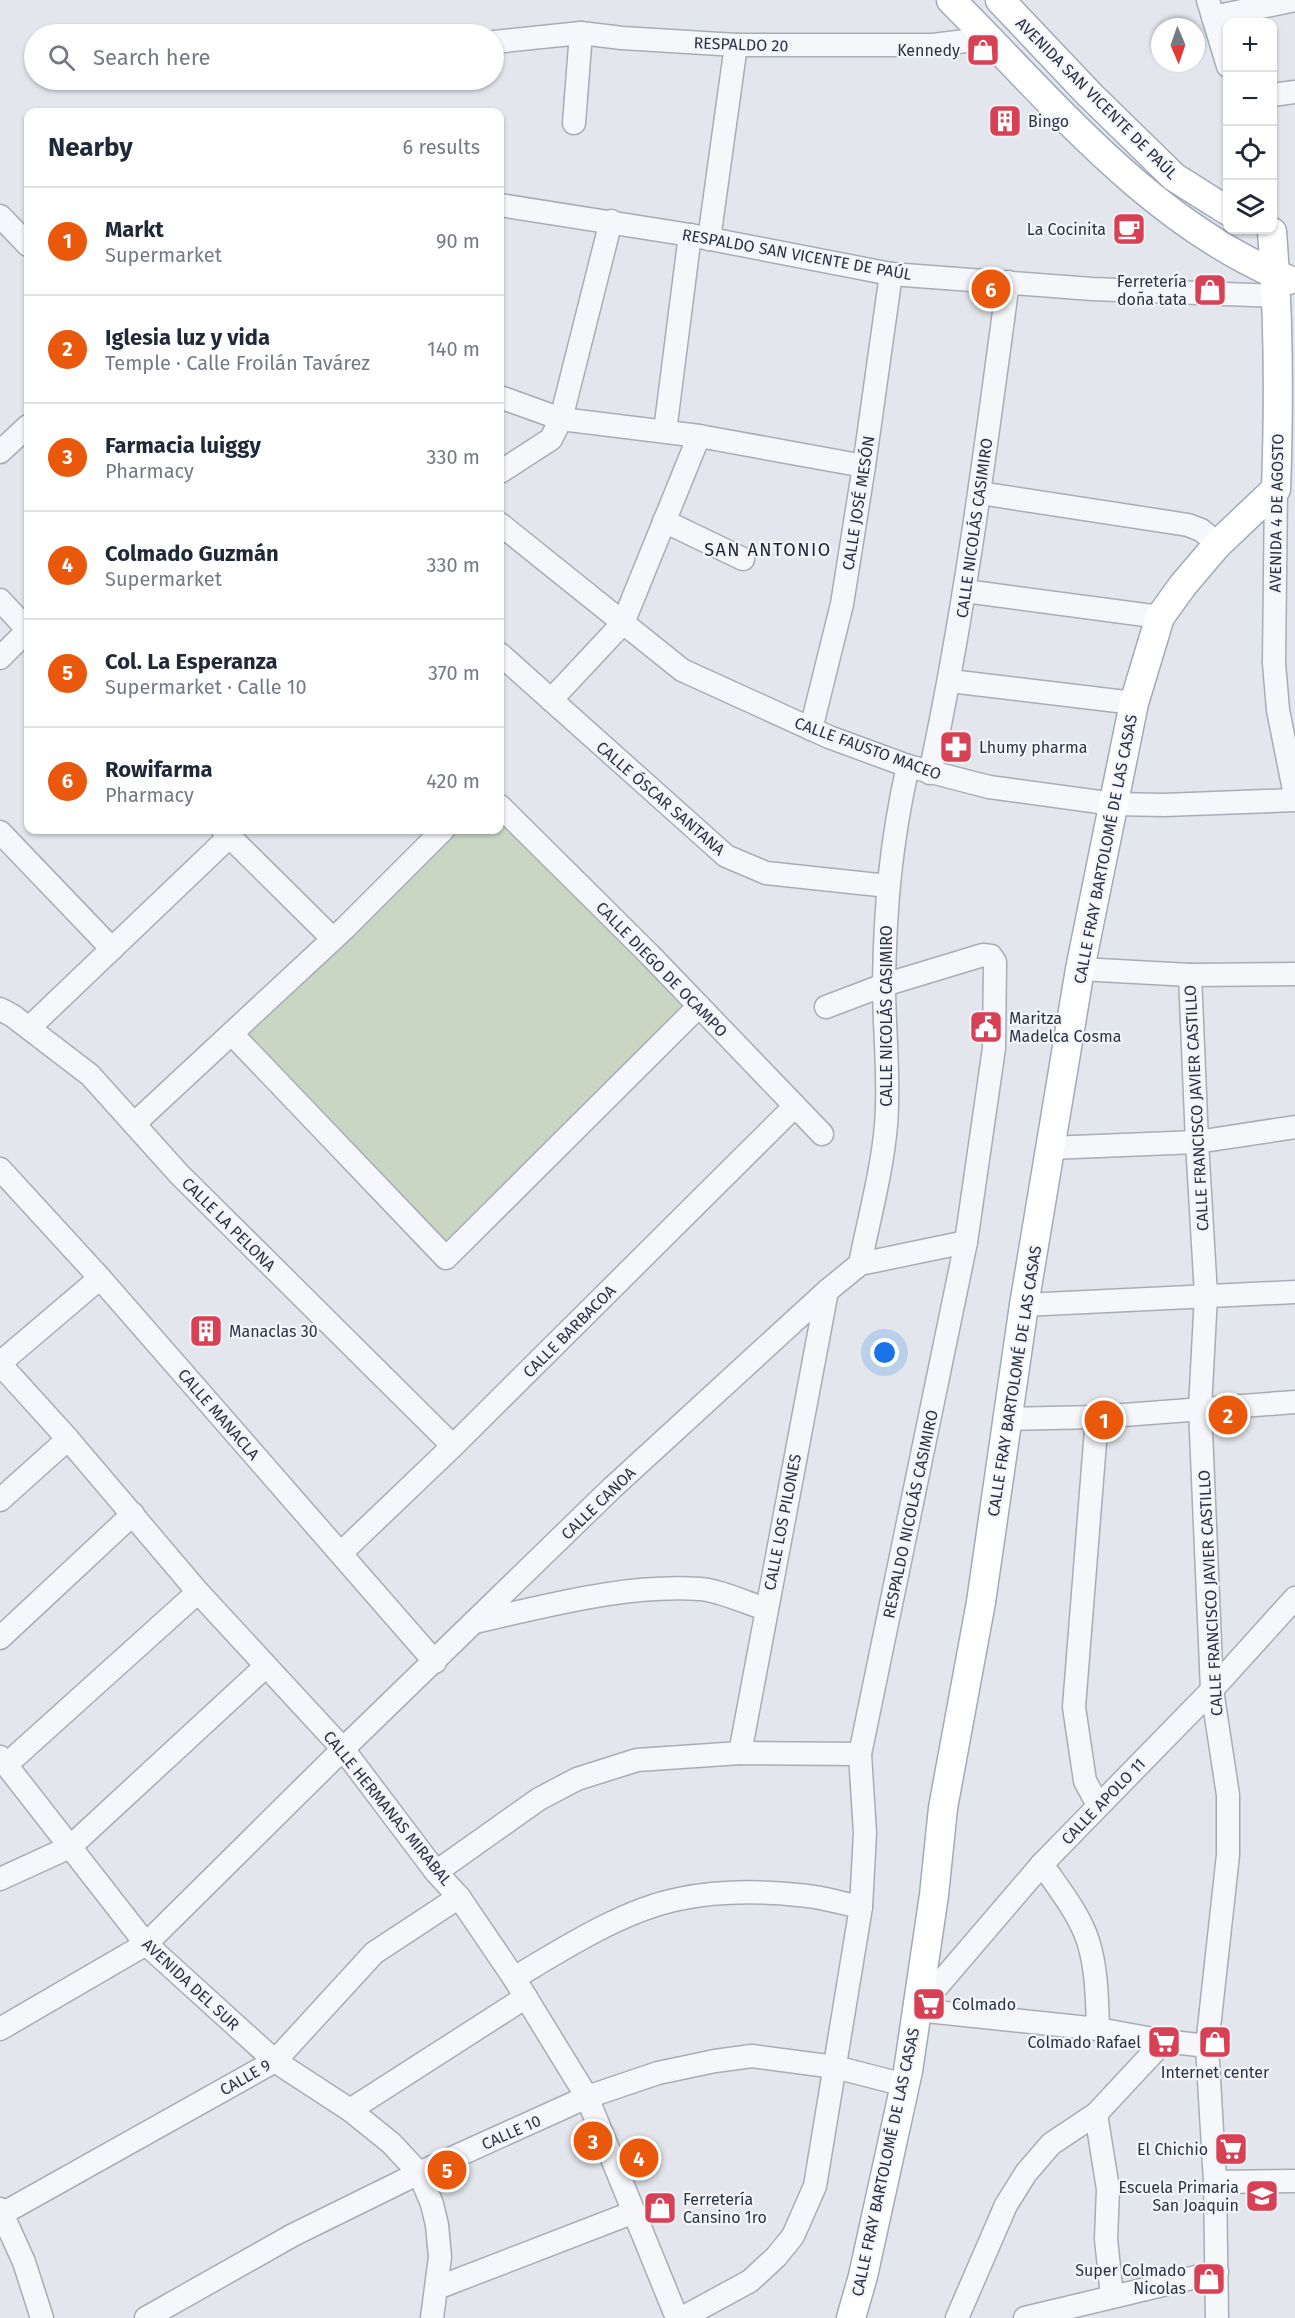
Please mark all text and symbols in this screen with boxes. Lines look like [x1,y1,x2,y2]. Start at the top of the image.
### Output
street label: AVENIDA SAN VICENTE DE PAÚL [1012,13,1182,183]
north arrow [1151,18,1205,72]
map controls [1223,18,1277,234]
button: + [1223,18,1277,72]
search box [24,24,504,90]
shop icon: Kennedy [965,32,1001,68]
street label: RESPALDO 20 [693,33,789,56]
icon: search [45,41,78,74]
place label: Kennedy [897,41,960,60]
text: Search here [93,44,211,71]
button: − [1223,72,1277,126]
building icon: Bingo [987,103,1023,139]
place label: Bingo [1028,112,1069,131]
button: locate [1223,126,1277,180]
text: Nearby [48,132,133,163]
text: 6 results [403,135,480,159]
button: layers [1223,180,1277,234]
cafe icon: La Cocinita [1111,211,1147,247]
text: Markt [105,216,164,243]
place label: La Cocinita [1027,220,1106,239]
street label: RESPALDO SAN VICENTE DE PAÚL [681,224,913,284]
text: 1 [63,229,72,253]
text: 90 m [436,229,480,253]
text: Supermarket [105,243,222,267]
pin: 6 [972,266,1010,312]
place label: Ferretería doña tata [1117,272,1187,309]
shop icon: Ferretería doña tata [1192,272,1228,308]
text: Iglesia luz y vida [105,324,270,351]
text: 2 [62,337,73,361]
text: 140 m [427,337,480,361]
text: Temple · Calle Froilán Tavárez [105,351,370,375]
text: Farmacia luiggy [105,432,261,459]
street label: AVENIDA 4 DE AGOSTO [1266,433,1287,593]
street label: CALLE JOSÉ MESÓN [837,434,879,572]
street label: CALLE NICOLÁS CASIMIRO [951,437,997,619]
text: 3 [62,445,73,469]
text: 330 m [426,445,480,469]
text: Pharmacy [105,459,194,483]
district label: SAN ANTONIO [704,539,832,561]
text: Colmado Guzmán [105,540,279,567]
text: 4 [62,553,73,577]
text: 330 m [426,553,480,577]
text: Supermarket [105,567,222,591]
text: Col. La Esperanza [105,648,278,675]
text: 5 [62,661,73,685]
text: 370 m [428,661,480,685]
text: Supermarket · Calle 10 [105,675,307,699]
street label: CALLE FRAY BARTOLOMÉ DE LAS CASAS [1069,712,1141,985]
street label: CALLE FAUSTO MACEO [792,713,944,784]
pharmacy icon: Lhumy pharma [938,729,974,765]
street label: CALLE ÓSCAR SANTANA [592,737,730,860]
place label: Lhumy pharma [979,738,1087,757]
text: Rowifarma [105,756,213,783]
text: 6 [62,769,73,793]
text: 420 m [426,769,480,793]
text: Pharmacy [105,783,194,807]
street label: CALLE DIEGO DE OCAMPO [592,898,731,1041]
street label: CALLE NICOLÁS CASIMIRO [876,925,896,1107]
street label: CALLE FRANCISCO JAVIER CASTILLO [1181,984,1212,1232]
public building icon: Maritza Madelca Cosma [968,1009,1004,1045]
place label: Maritza Madelca Cosma [1009,1009,1121,1046]
street label: CALLE LA PELONA [178,1174,280,1276]
street label: CALLE FRAY BARTOLOMÉ DE LAS CASAS [983,1244,1045,1518]
street label: CALLE BARBACOA [519,1281,620,1381]
building icon: Manaclas 30 [188,1313,224,1349]
place label: Manaclas 30 [229,1322,318,1341]
your location [870,1338,899,1367]
street label: CALLE MANACLA [174,1365,264,1464]
pin: 2 [1208,1392,1248,1438]
pin: 1 [1084,1398,1124,1442]
street label: RESPALDO NICOLÁS CASIMIRO [878,1408,942,1620]
street label: CALLE LOS PILONES [760,1452,805,1592]
street label: CALLE CANOA [557,1463,640,1544]
street label: CALLE FRANCISCO JAVIER CASTILLO [1195,1469,1226,1717]
street label: CALLE HERMANAS MIRABAL [319,1727,456,1889]
street label: CALLE APOLO 11 [1057,1754,1149,1848]
street label: AVENIDA DEL SUR [138,1935,243,2034]
supermarket icon: Colmado [911,1986,947,2022]
place label: Colmado [952,1995,1016,2014]
supermarket icon: Colmado Rafael [1146,2024,1182,2060]
shop icon: Internet center [1197,2024,1233,2060]
street label: CALLE FRAY BARTOLOMÉ DE LAS CASAS [847,2026,923,2298]
place label: Colmado Rafael [1027,2033,1141,2052]
street label: CALLE 9 [217,2055,274,2099]
place label: Internet center [1161,2063,1270,2082]
street label: CALLE 10 [479,2111,544,2154]
pin: 3 [574,2118,612,2164]
supermarket icon: El Chichio [1213,2131,1249,2167]
pin: 4 [620,2136,658,2180]
place label: El Chichio [1137,2140,1208,2159]
pin: 5 [428,2148,466,2192]
place label: Escuela Primaria San Joaquin [1119,2178,1239,2215]
school or university icon: Escuela Primaria San Joaquin [1244,2178,1280,2214]
shop icon: Ferretería Cansino 1ro [642,2190,678,2226]
place label: Ferretería Cansino 1ro [683,2190,767,2227]
place label: Super Colmado Nicolas [1075,2261,1186,2298]
shop icon: Super Colmado Nicolas [1191,2261,1227,2297]

